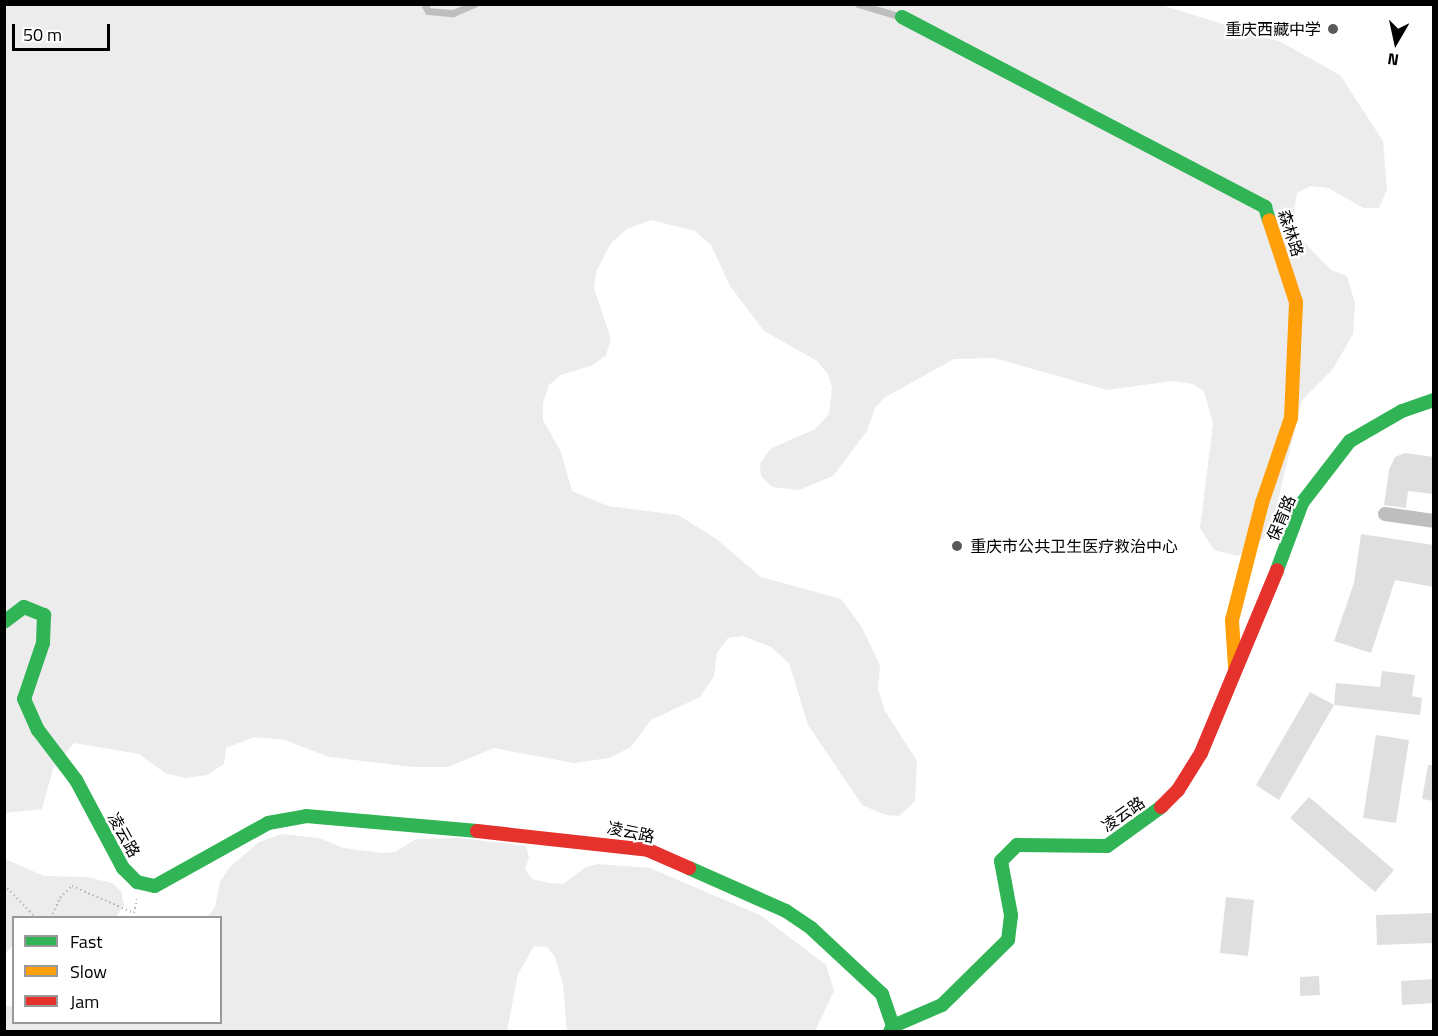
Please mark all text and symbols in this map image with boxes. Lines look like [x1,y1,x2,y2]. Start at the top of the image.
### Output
scale bar [15,12,112,50]
north arrow [1366,12,1426,72]
place label: 重庆西藏中学 [1225,19,1321,39]
text: 50 m [23,21,62,48]
marker: 重庆西藏中学 [1326,22,1340,36]
text: N [1386,47,1401,72]
street label: 森林路 [1274,207,1308,259]
street label: 保育路 [1263,492,1299,544]
place label: 重庆市公共卫生医疗救治中心 [970,536,1178,556]
marker: 重庆市公共卫生医疗救治中心 [948,537,966,555]
street label: 凌云路 [1098,792,1148,836]
street label: 凌云路 [104,809,144,861]
street label: 凌云路 [606,818,656,846]
legend [12,916,222,1024]
text: Fast [70,928,103,955]
text: Slow [70,958,107,985]
text: Jam [70,988,99,1015]

